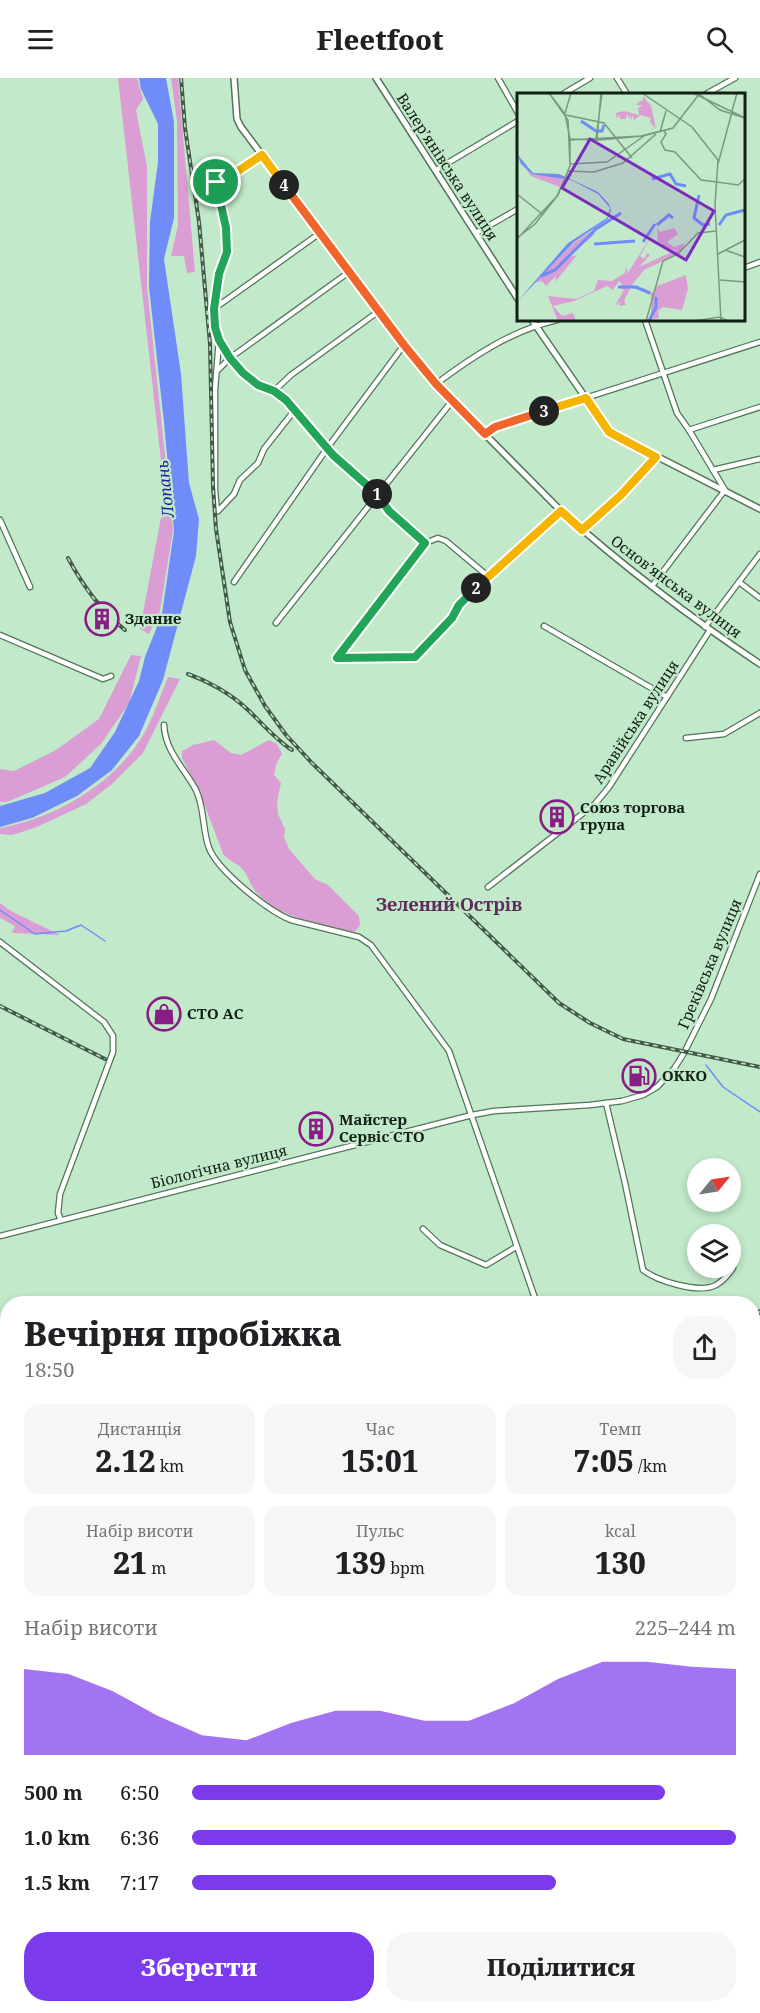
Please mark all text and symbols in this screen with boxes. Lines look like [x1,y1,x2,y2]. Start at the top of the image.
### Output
text: Fleetfoot [316,21,444,58]
icon: menu [24,23,57,56]
icon: search [703,23,736,56]
street label: Валер’янівська вулиця [393,89,503,244]
inset map [517,93,745,321]
pin [190,156,241,207]
icon: arrive [199,165,232,198]
pin: 4 [269,170,299,200]
text: 4 [279,174,289,196]
pin: 3 [529,396,559,426]
text: 3 [539,400,549,422]
water label: Лопань [151,459,179,520]
pin: 1 [362,479,392,509]
text: 1 [372,483,382,505]
street label: Основ’янська вулиця [607,530,746,642]
pin: 2 [461,573,491,603]
text: 2 [471,577,481,599]
building icon: Здание [84,601,120,637]
place label: Здание [125,608,181,628]
street label: Аравійська вулиця [588,656,683,787]
place label: Союз торгова група [580,797,685,834]
building icon: Союз торгова група [539,799,575,835]
district label: Зелений Острів [376,892,522,916]
street label: Греківська вулиця [673,895,746,1032]
shop icon: СТО АС [146,996,182,1032]
place label: СТО АС [187,1003,244,1023]
fuel station icon: ОККО [621,1058,657,1094]
place label: ОККО [662,1065,707,1085]
place label: Майстер Сервіс СТО [339,1109,425,1146]
building icon: Майстер Сервіс СТО [298,1111,334,1147]
street label: Біологічна вулиця [148,1139,289,1193]
north arrow [687,1158,741,1212]
map controls [687,1158,741,1278]
button: layers [687,1224,741,1278]
text: Вечірня пробіжка [24,1311,342,1356]
button: share [673,1316,736,1379]
text: 18:50 [24,1356,74,1383]
text: Дистанція [98,1418,182,1440]
text: Час [365,1418,395,1440]
text: Темп [599,1418,641,1440]
text: 2.12 [95,1440,156,1481]
text: 15:01 [341,1440,419,1481]
text: 7:05 [574,1440,634,1481]
text: km [156,1455,184,1477]
text: /km [634,1455,667,1477]
text: Набір висоти [86,1520,193,1542]
text: Пульс [356,1520,404,1542]
text: kcal [605,1520,636,1542]
text: 21 [113,1542,147,1583]
text: 139 [335,1542,386,1583]
text: 130 [595,1542,646,1583]
text: m [147,1557,166,1579]
text: bpm [386,1557,425,1579]
text: Набір висоти [24,1614,158,1641]
text: 225–244 m [635,1614,736,1641]
text: 500 m [24,1779,83,1806]
text: 6:50 [120,1779,159,1806]
text: 1.0 km [24,1824,90,1851]
text: 6:36 [120,1824,159,1851]
text: 1.5 km [24,1869,90,1896]
text: 7:17 [120,1869,159,1896]
button: Зберегти [24,1932,374,2001]
button: Поділитися [386,1932,736,2001]

